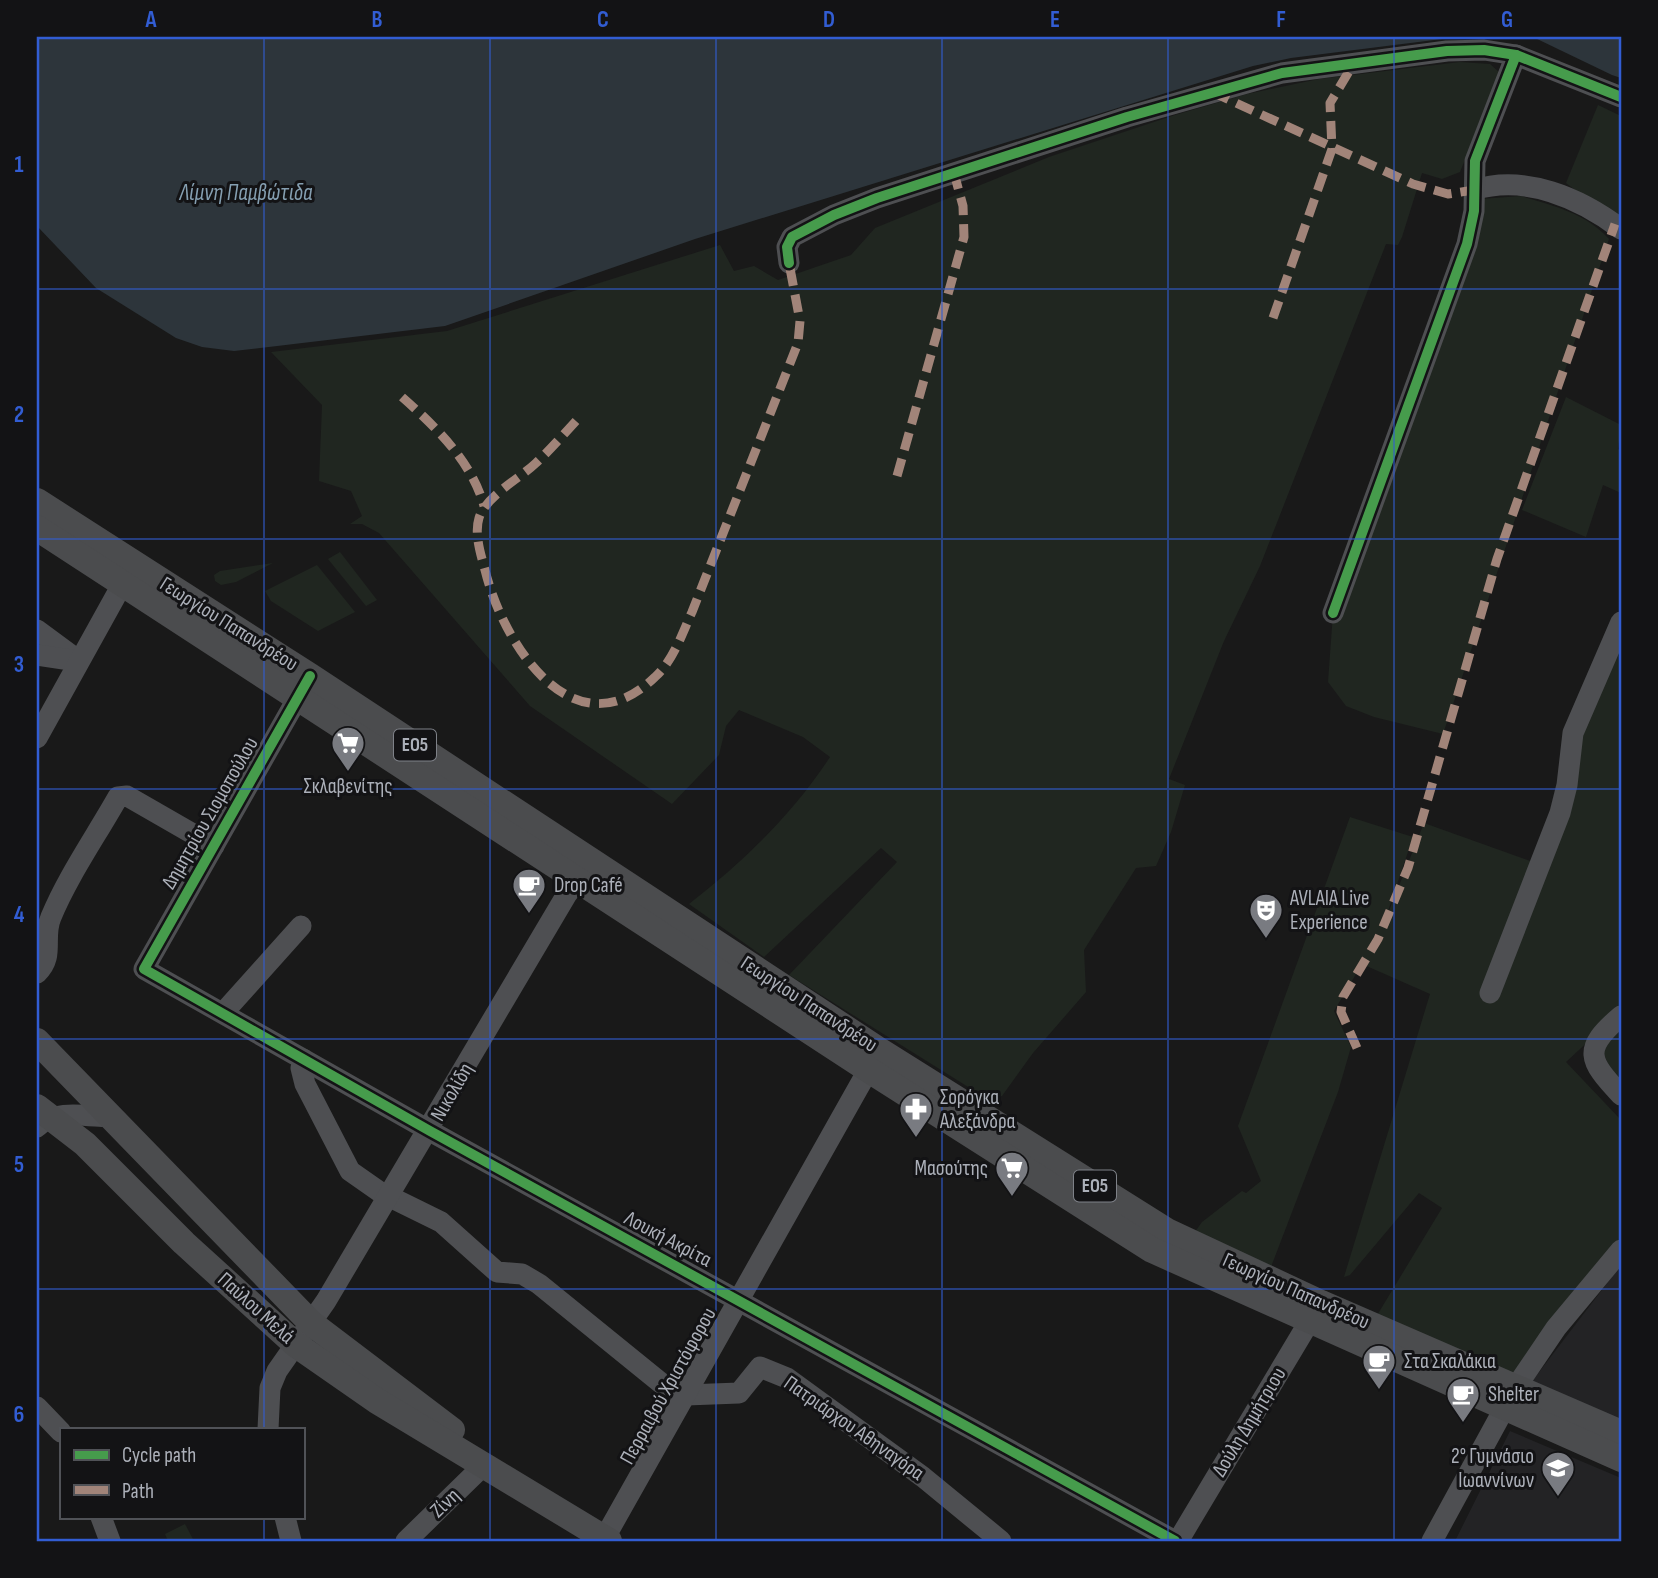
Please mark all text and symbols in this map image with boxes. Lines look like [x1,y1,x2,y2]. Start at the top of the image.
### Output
text: A [145,6,158,34]
text: B [372,6,383,34]
text: C [597,6,609,34]
text: D [823,6,835,34]
text: E [1050,6,1060,34]
text: F [1276,6,1286,34]
text: G [1501,6,1513,34]
text: 1 [14,151,24,179]
water label: Λίμνη Παμβώτιδα [178,179,313,207]
text: 2 [14,401,24,429]
street label: Γεωργίου Παπανδρέου [155,571,303,677]
text: 3 [14,651,24,679]
supermarket icon: Σκλαβενίτης [329,724,367,773]
road number: ΕΟ5 [394,730,436,760]
street label: Δημητρίου Σιομοπούλου [156,733,264,893]
place label: Σκλαβενίτης [304,774,392,799]
cafe icon: Drop Café [510,866,548,915]
place label: Drop Café [554,873,623,898]
place label: AVLAIA Live Experience [1289,886,1369,935]
theatre icon: AVLAIA Live Experience [1247,891,1285,940]
text: 4 [14,901,25,929]
street label: Γεωργίου Παπανδρέου [736,950,882,1058]
street label: Νικολίδη [425,1058,479,1126]
place label: Σορόγκα Αλεξάνδρα [939,1085,1016,1134]
pharmacy icon: Σορόγκα Αλεξάνδρα [897,1090,935,1139]
supermarket icon: Μασούτης [993,1149,1031,1198]
text: 5 [14,1151,24,1179]
place label: Μασούτης [915,1156,988,1181]
road number: ΕΟ5 [1074,1170,1116,1202]
street label: Λουκή Ακρίτα [619,1205,716,1272]
street label: Γεωργίου Παπανδρέου [1219,1247,1373,1335]
street label: Παύλου Μελά [213,1267,300,1349]
street label: Περραιβού Χριστόφορου [615,1303,721,1469]
cafe icon: Στα Σκαλάκια [1360,1342,1398,1391]
place label: Στα Σκαλάκια [1404,1349,1496,1374]
street label: Δούλη Δημήτριου [1207,1363,1291,1481]
street label: Πατριάρχου Αθηναγόρα [779,1370,929,1486]
cafe icon: Shelter [1444,1375,1482,1424]
place label: Shelter [1488,1382,1539,1407]
text: 6 [14,1401,24,1429]
legend [60,1428,304,1518]
text: Cycle path [122,1443,196,1468]
place label: 2° Γυμνάσιο Ιωαννίνων [1451,1444,1534,1493]
school or university icon: 2° Γυμνάσιο Ιωαννίνων [1539,1449,1577,1498]
text: Path [122,1479,154,1504]
street label: Ζίνη [425,1483,465,1523]

